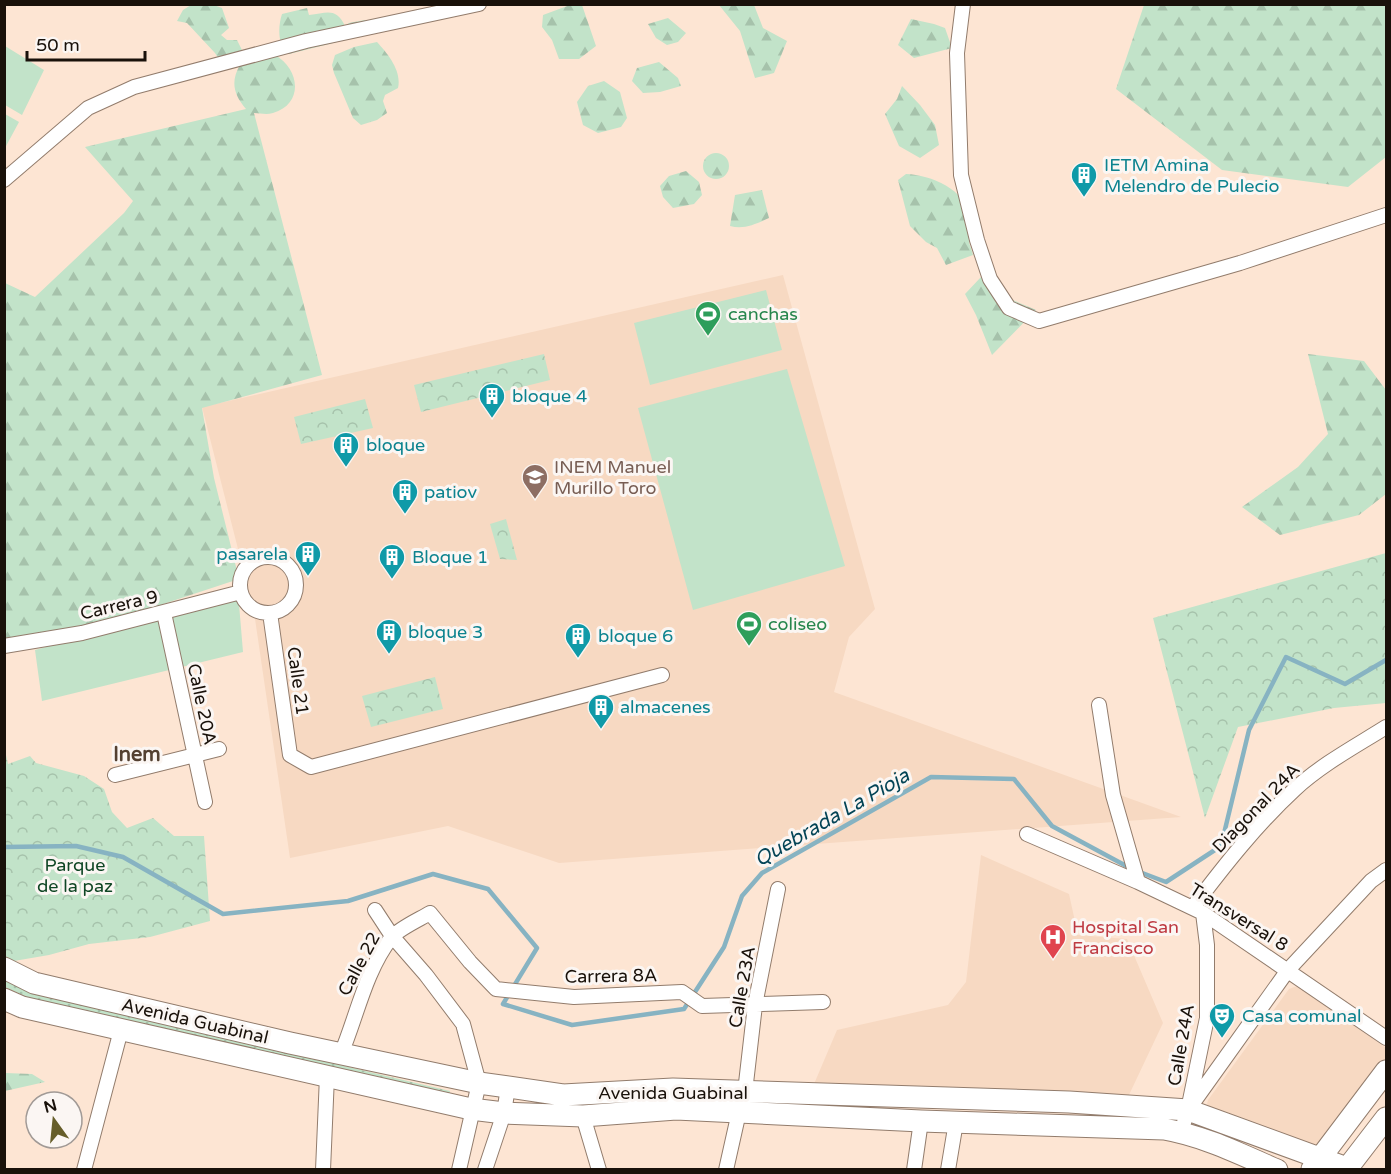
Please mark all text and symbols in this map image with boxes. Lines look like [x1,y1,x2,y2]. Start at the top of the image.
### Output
scale bar [27,24,146,62]
text: 50 m [36,34,80,56]
place label: IETM Amina Melendro de Pulecio [1104,154,1279,197]
building icon: IETM Amina Melendro de Pulecio [1069,160,1099,198]
sports icon: canchas [693,299,723,337]
place label: canchas [728,303,798,325]
building icon: bloque 4 [477,381,507,419]
place label: bloque 4 [512,385,587,407]
building icon: bloque [331,430,361,468]
place label: bloque [366,434,425,456]
place label: INEM Manuel Murillo Toro [554,456,671,499]
school or university icon: INEM Manuel Murillo Toro [520,462,550,500]
building icon: patiov [390,477,420,515]
place label: patiov [424,481,477,503]
building icon: pasarela [293,539,323,577]
building icon: Bloque 1 [377,542,407,580]
place label: pasarela [216,543,288,565]
place label: Bloque 1 [412,546,488,568]
street label: Carrera 9 [78,585,160,625]
sports icon: coliseo [734,609,764,647]
place label: coliseo [768,613,827,635]
building icon: bloque 3 [374,617,404,655]
place label: bloque 3 [408,621,483,643]
building icon: bloque 6 [563,621,593,659]
place label: bloque 6 [598,625,673,647]
street label: Calle 21 [282,645,314,717]
street label: Calle 20A [183,661,221,747]
building icon: almacenes [586,692,616,730]
place label: almacenes [620,696,711,718]
district label: Inem [113,743,161,767]
street label: Diagonal 24A [1208,758,1304,858]
water label: Quebrada La Pioja [750,764,914,872]
park label: Parque de la paz [37,854,113,897]
street label: Transversal 8 [1186,878,1292,956]
place label: Hospital San Francisco [1072,916,1179,959]
hospital icon: Hospital San Francisco [1038,922,1068,960]
street label: Calle 22 [333,928,385,1000]
street label: Calle 23A [724,944,760,1030]
street label: Carrera 8A [564,964,658,988]
street label: Avenida Guabinal [119,993,271,1049]
theatre icon: Casa comunal [1207,1001,1237,1039]
street label: Calle 24A [1163,1002,1199,1088]
place label: Casa comunal [1242,1005,1362,1027]
street label: Avenida Guabinal [598,1082,748,1104]
north arrow [24,1090,84,1150]
text: N [42,1095,59,1118]

